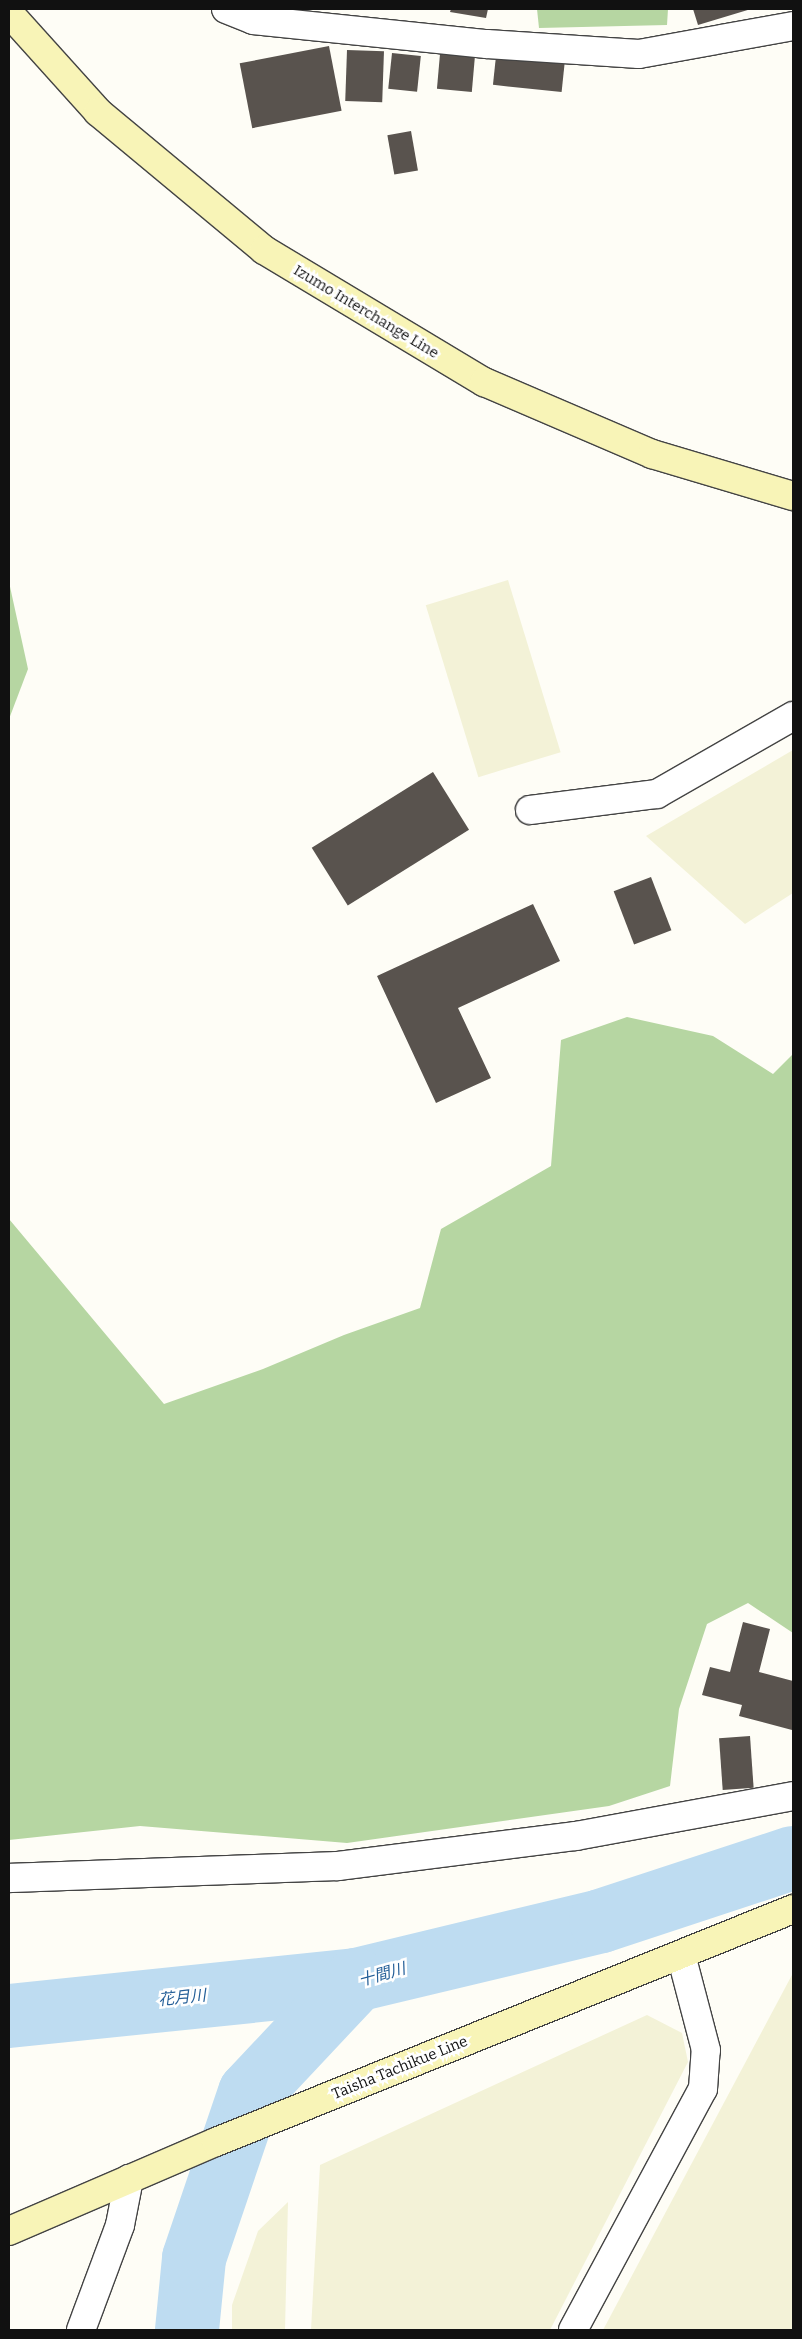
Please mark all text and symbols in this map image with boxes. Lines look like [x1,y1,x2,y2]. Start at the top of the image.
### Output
street label: Izumo Interchange Line [290,261,442,363]
water label: 十間川 [356,1959,408,1991]
water label: 花月川 [157,1986,207,2010]
street label: Taisha Tachikue Line [330,2033,470,2103]

